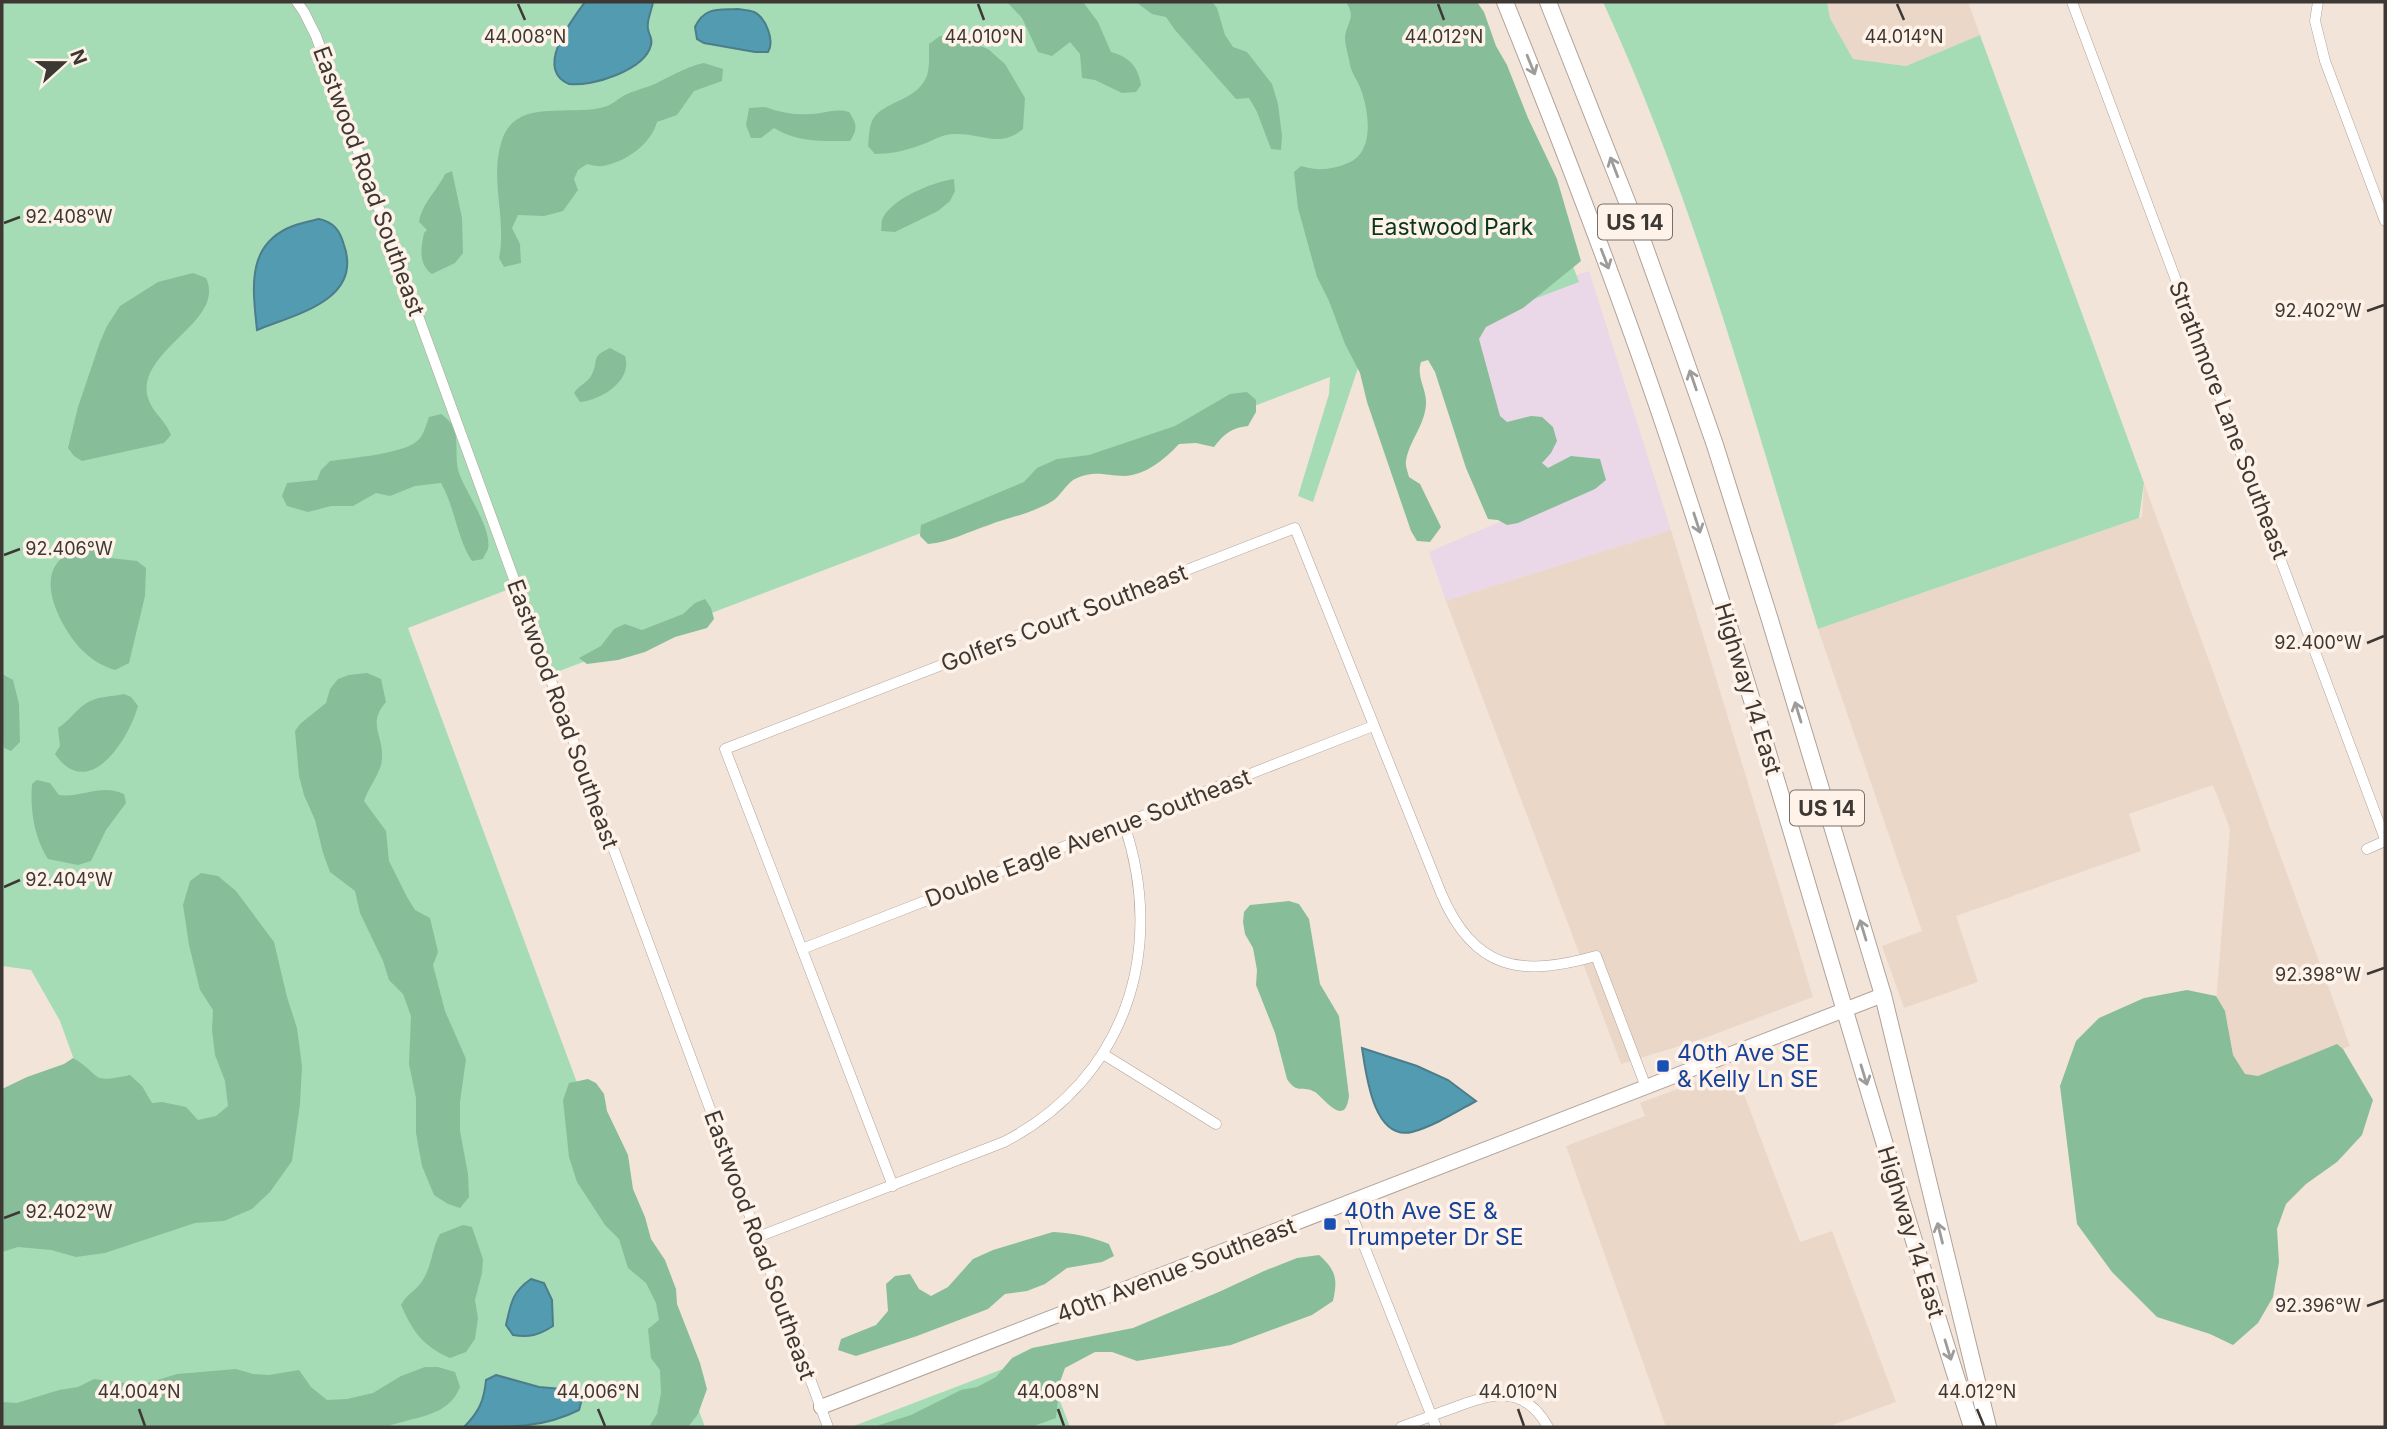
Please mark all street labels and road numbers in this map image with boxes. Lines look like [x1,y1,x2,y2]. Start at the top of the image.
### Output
street label: Eastwood Road Southeast [307,42,431,320]
road number: US 14 [1598,204,1672,240]
street label: Strathmore Lane Southeast [2163,277,2295,564]
street label: Golfers Court Southeast [937,558,1192,678]
street label: Eastwood Road Southeast [501,575,625,853]
street label: Highway 14 East [1709,600,1788,779]
street label: Double Eagle Avenue Southeast [921,763,1255,913]
road number: US 14 [1790,790,1864,826]
street label: Eastwood Road Southeast [698,1106,822,1384]
street label: Highway 14 East [1872,1143,1951,1322]
street label: 40th Avenue Southeast [1052,1211,1300,1329]

